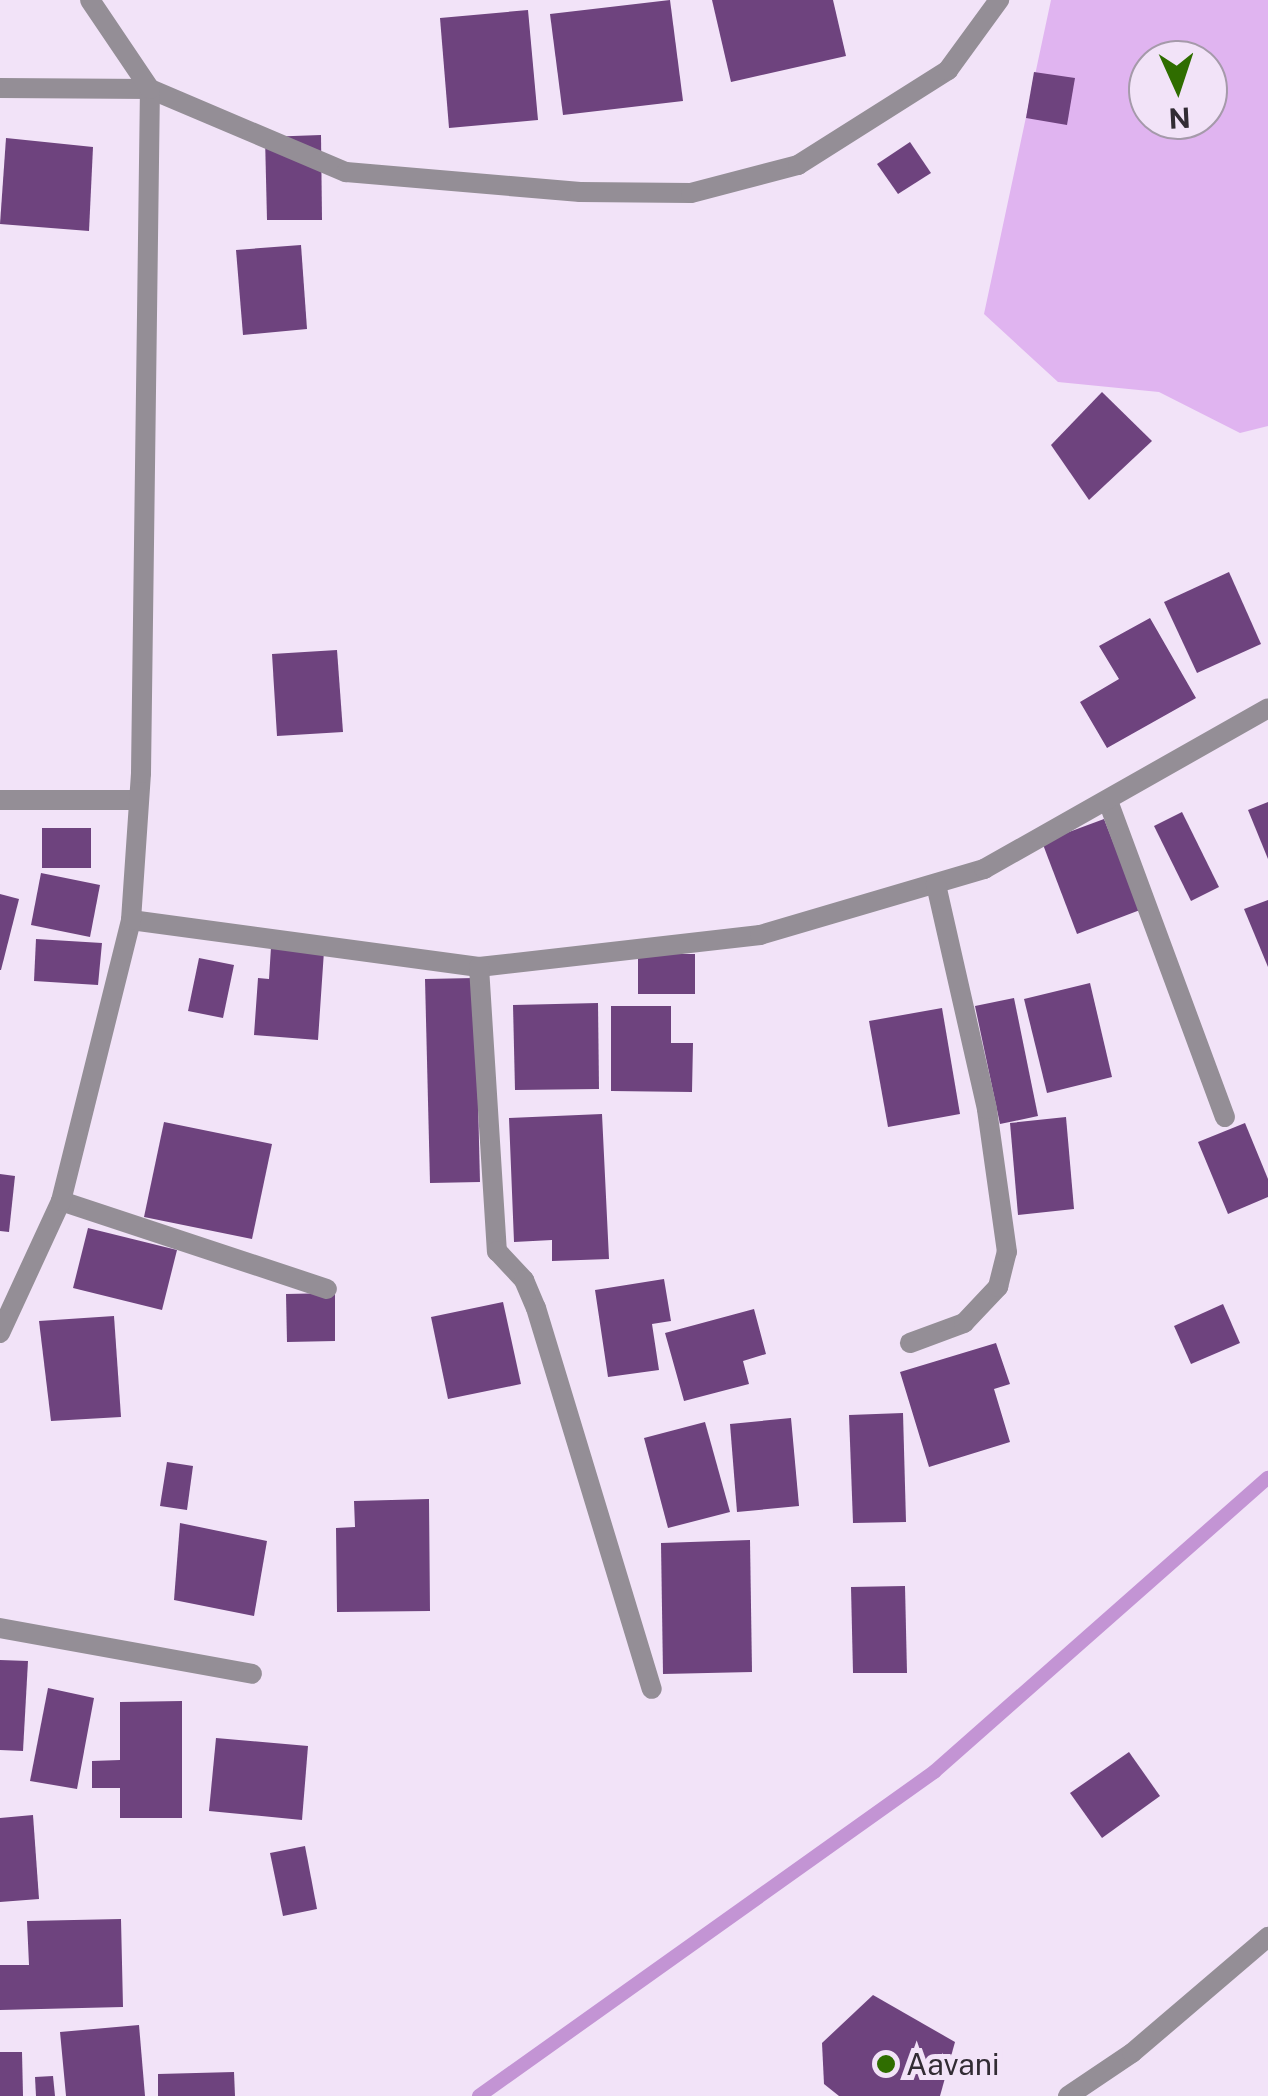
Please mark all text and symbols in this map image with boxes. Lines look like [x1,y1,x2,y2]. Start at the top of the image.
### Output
north arrow [1128,40,1228,140]
text: N [1168,101,1191,136]
place label: Aavani [906,2046,999,2082]
marker: Aavani [875,2053,897,2075]

